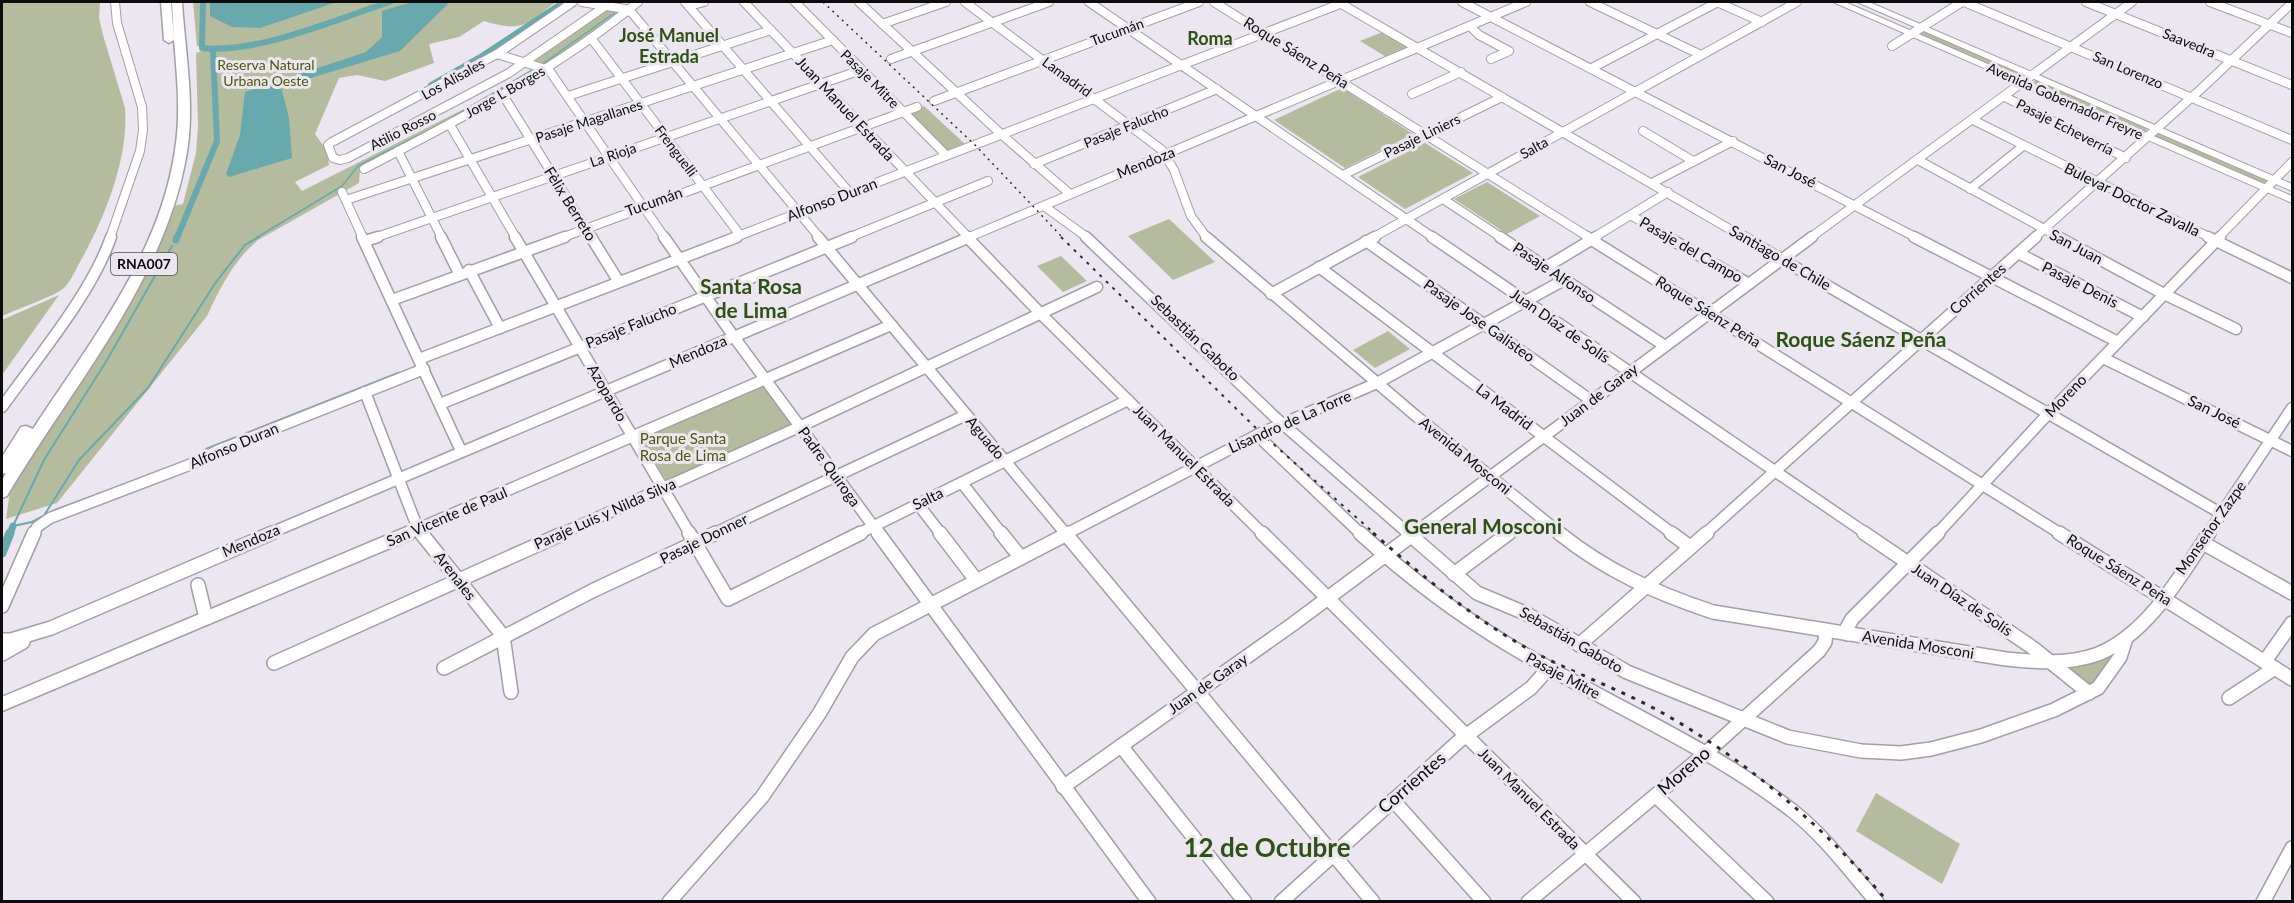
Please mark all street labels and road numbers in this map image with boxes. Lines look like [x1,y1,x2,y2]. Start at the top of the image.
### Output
street label: Roque Sáenz Peña [1241,13,1352,92]
street label: Tucumán [1088,14,1146,49]
street label: Saavedra [2160,24,2218,61]
street label: Pasaje Mitre [837,46,903,112]
street label: San Lorenzo [2091,47,2166,92]
street label: Juan Manuel Estrada [793,52,899,164]
street label: Lamadrid [1039,53,1095,100]
street label: Los Alisales [418,54,487,103]
street label: Avenida Gobernador Freyre [1985,58,2146,143]
street label: Jorge L Borges [462,62,548,121]
street label: Pasaje Magallanes [533,95,644,146]
street label: Pasaje Echeverría [2014,95,2117,158]
street label: Pasaje Falucho [1081,102,1171,151]
street label: Atilio Rosso [367,106,439,154]
street label: Pasaje Liniers [1381,110,1463,161]
street label: Frenguelli [652,122,701,180]
street label: Salta [1517,133,1551,162]
street label: La Rioja [587,139,638,170]
street label: Mendoza [1114,142,1177,182]
street label: San José [1761,149,1820,191]
street label: Bulevar Doctor Zavalla [2062,158,2203,240]
street label: Fèlix Berreto [541,163,601,244]
street label: Alfonso Duran [784,174,879,225]
street label: Tucumán [623,182,685,220]
street label: Pasaje del Campo [1637,212,1746,286]
street label: Santiago de Chile [1727,221,1834,293]
street label: San Juan [2047,225,2106,268]
street label: Pasaje Alfonso [1510,238,1599,306]
road number: RNA007 [111,253,177,275]
street label: Pasaje Denis [2039,257,2122,311]
street label: Corrientes [1945,259,2009,318]
street label: Roque Sáenz Peña [1653,272,1764,351]
street label: Pasaje Jose Galisteo [1420,275,1539,365]
street label: Juan Díaz de Solís [1507,284,1614,366]
street label: Sebastián Gaboto [1148,290,1244,384]
street label: Pasaje Falucho [583,299,679,351]
street label: Mendoza [666,331,729,371]
street label: Juan de Garay [1556,359,1641,429]
street label: Azopardo [584,361,631,424]
street label: Moreno [2041,370,2090,420]
street label: La Madrid [1473,379,1536,433]
street label: Lisandro de La Torre [1226,386,1354,456]
street label: San José [2185,391,2244,432]
street label: Juan Manuel Estrada [1130,401,1239,510]
street label: Aguado [963,412,1009,463]
street label: Avenida Mosconi [1416,413,1515,498]
street label: Alfonso Duran [186,418,281,472]
street label: Padre Quiroga [795,423,865,510]
street label: Paraje Luis y Nilda Silva [531,474,678,552]
street label: Monseñor Zazpe [2171,477,2249,578]
street label: San Vicente de Paul [383,482,510,550]
street label: Salta [909,483,946,513]
street label: Pasaje Donner [657,509,751,567]
street label: Mendoza [219,520,282,560]
street label: Roque Sáenz Peña [2064,530,2175,609]
street label: Arenales [431,547,480,603]
street label: Juan Díaz de Solís [1909,559,2016,639]
street label: Sebastián Gaboto [1517,602,1626,676]
street label: Avenida Mosconi [1861,626,1975,662]
street label: Pasaje Mitre [1523,648,1604,702]
street label: Juan de Garay [1164,649,1251,717]
street label: Moreno [1653,741,1714,799]
street label: Juan Manuel Estrada [1475,744,1584,853]
street label: Corrientes [1373,747,1450,818]

